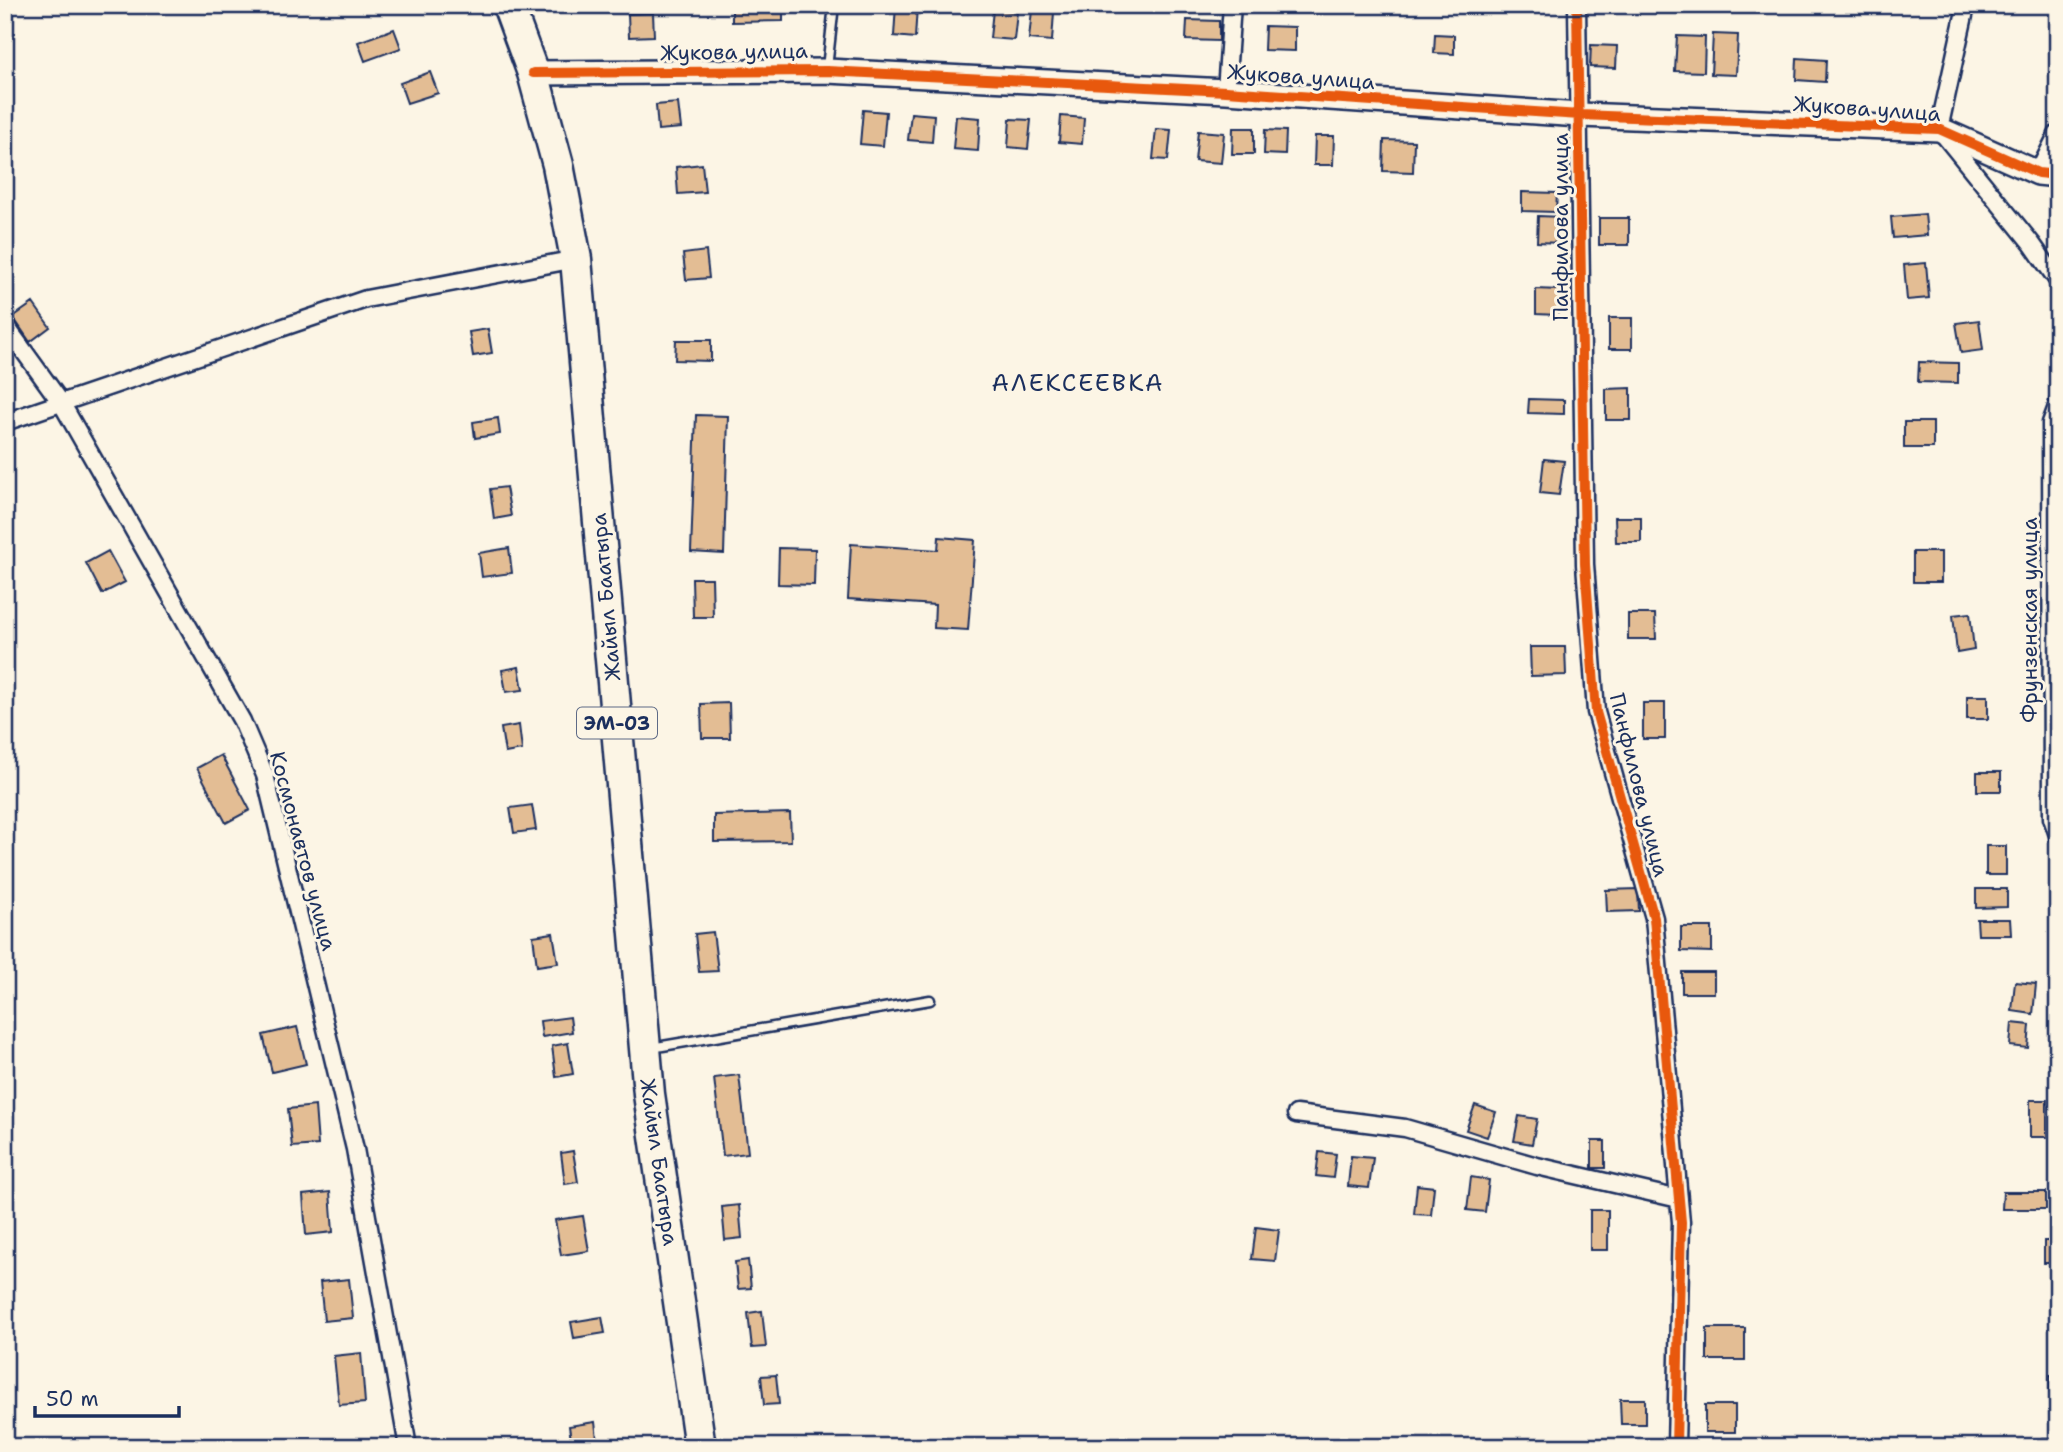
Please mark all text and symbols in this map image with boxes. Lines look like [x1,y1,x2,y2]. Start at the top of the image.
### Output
street label: Жукова улица [660,37,808,67]
street label: Жукова улица [1226,58,1376,96]
street label: Жукова улица [1792,90,1942,128]
street label: Панфилова улица [1547,133,1575,321]
district label: АЛЕКСЕЕВКА [992,367,1164,399]
street label: Жайыл Баатыра [585,512,627,682]
street label: Фрунзенская улица [2016,517,2044,723]
street label: Панфилова улица [1603,690,1675,880]
road number: ЭМ-03 [577,708,657,738]
street label: Космонавтов улица [263,748,343,954]
street label: Жайыл Баатыра [633,1077,685,1247]
scale bar [35,1375,178,1419]
text: 50 m [46,1385,99,1413]

